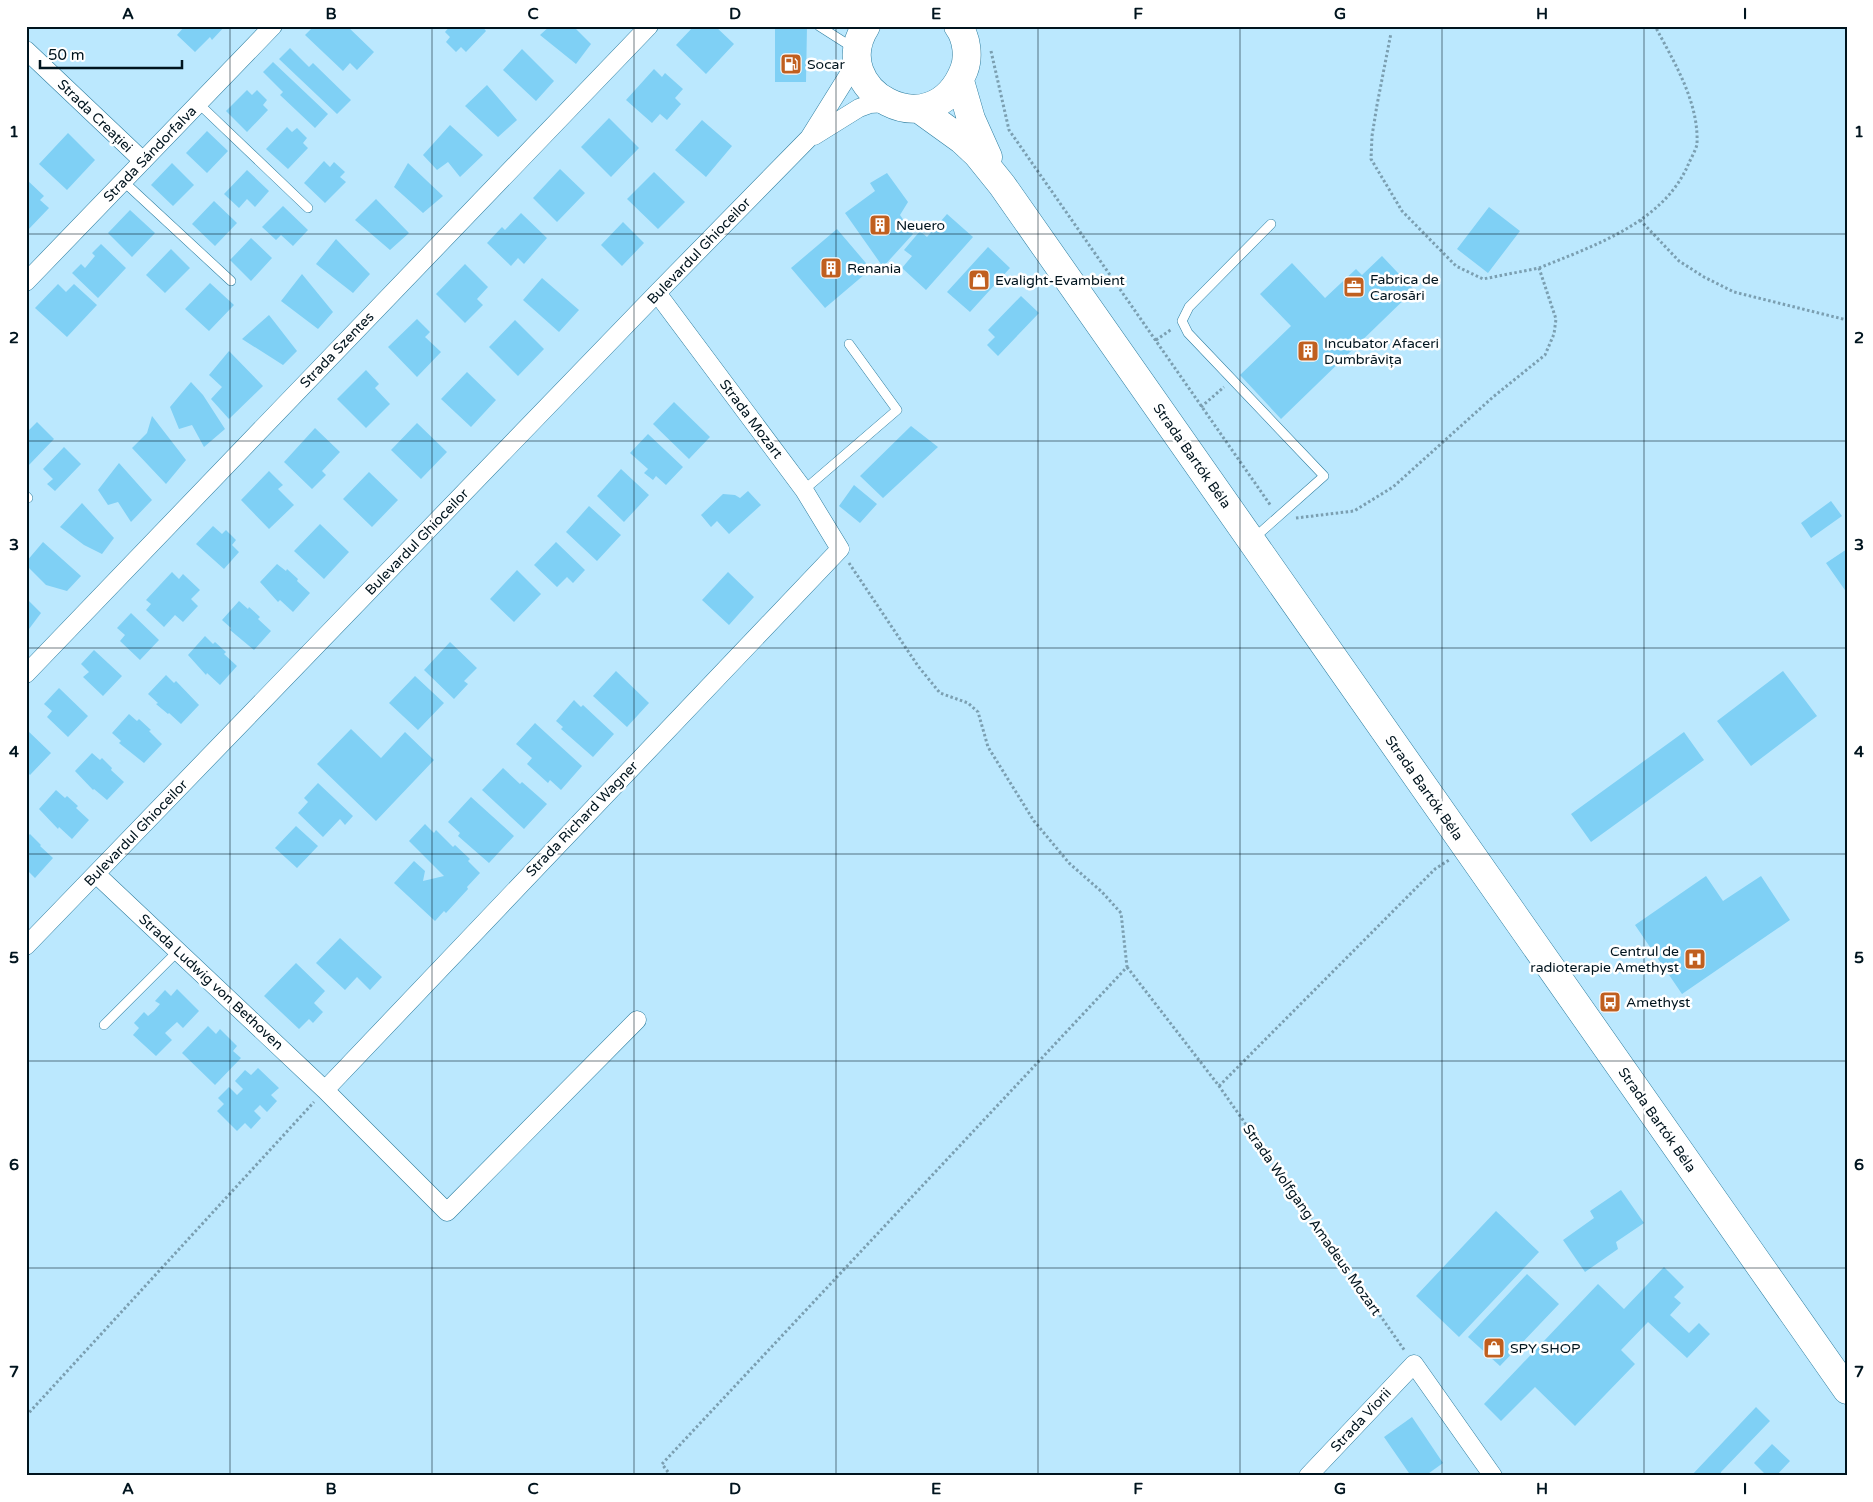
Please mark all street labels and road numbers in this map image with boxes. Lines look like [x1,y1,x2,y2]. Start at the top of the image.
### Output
street label: Strada Creației [54,76,136,156]
street label: Strada Sándorfalva [100,103,200,205]
street label: Bulevardul Ghioceilor [644,194,755,308]
street label: Strada Szentes [296,308,378,392]
street label: Strada Mozart [716,376,787,462]
street label: Strada Bartók Béla [1149,400,1235,512]
street label: Bulevardul Ghioceilor [362,485,473,599]
street label: Strada Bartók Béla [1381,732,1467,844]
street label: Strada Richard Wagner [522,757,642,880]
street label: Bulevardul Ghioceilor [81,776,192,890]
street label: Strada Ludwig von Bethoven [135,911,287,1053]
street label: Strada Bartók Béla [1614,1064,1700,1176]
street label: Strada Wolfgang Amadeus Mozart [1239,1121,1385,1319]
street label: Strada Viorii [1327,1385,1395,1455]

